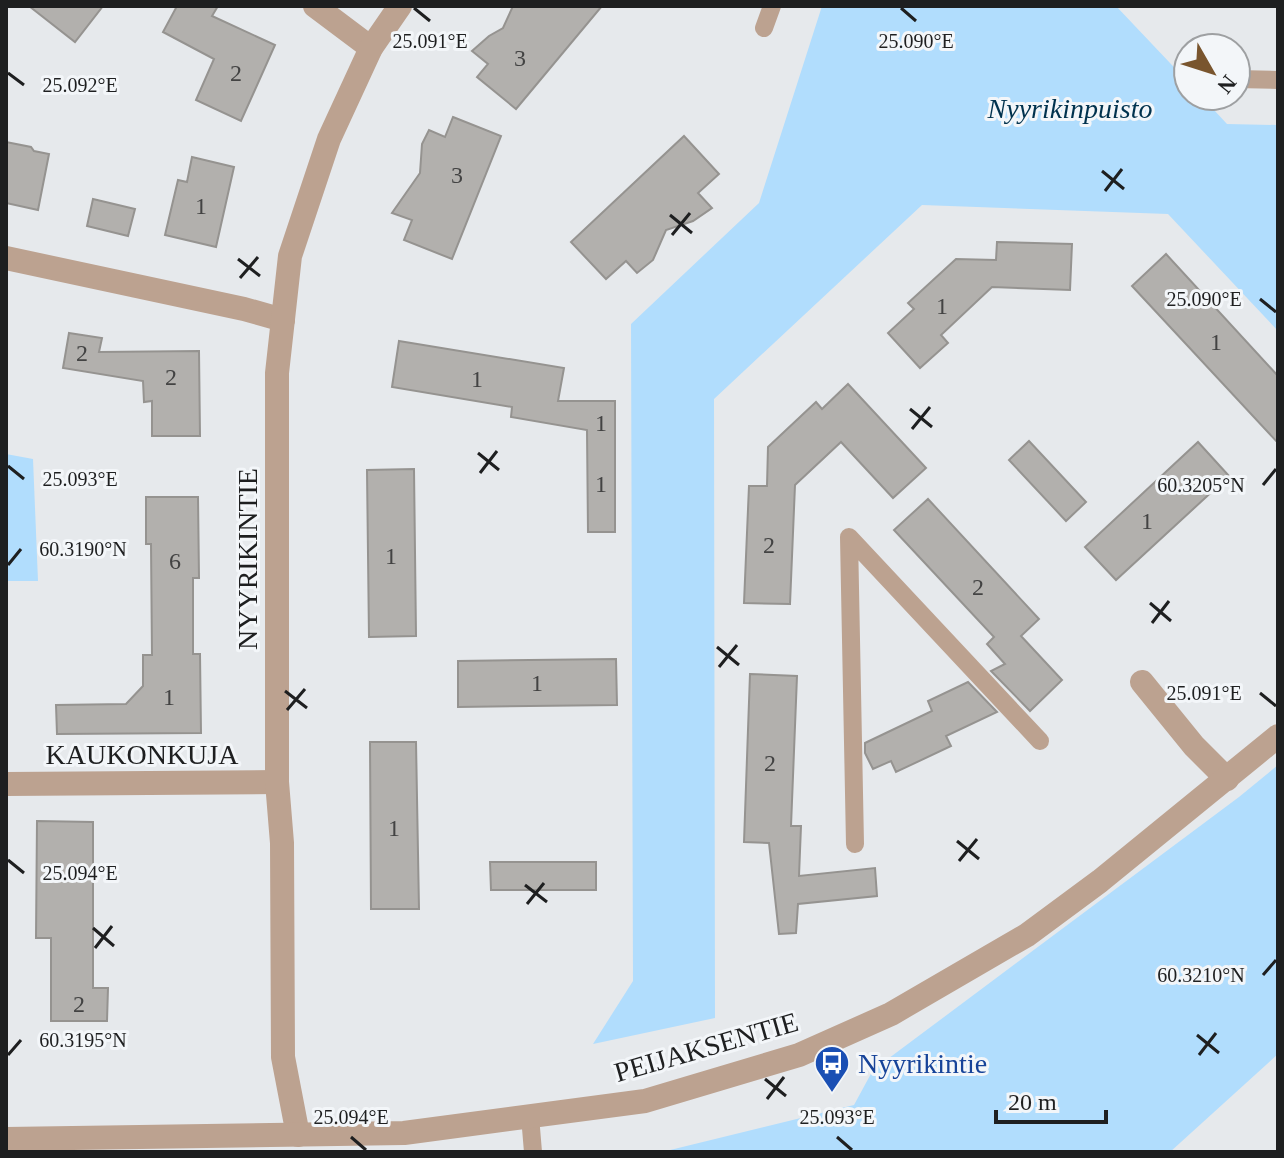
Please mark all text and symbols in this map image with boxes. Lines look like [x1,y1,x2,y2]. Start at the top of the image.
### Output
text: 25.091°E [392,30,468,52]
text: 25.090°E [878,30,954,52]
north arrow [1172,32,1252,112]
house number: 3 [514,45,526,71]
house number: 2 [230,60,242,86]
text: N [1212,70,1242,98]
text: 25.092°E [42,74,118,96]
park label: Nyyrikinpuisto [987,93,1152,124]
house number: 3 [451,162,463,188]
house number: 1 [195,193,207,219]
text: 25.090°E [1166,288,1242,310]
house number: 1 [936,293,948,319]
house number: 1 [1210,329,1222,355]
house number: 2 [76,340,88,366]
house number: 2 [165,364,177,390]
house number: 1 [471,366,483,392]
house number: 1 [595,410,607,436]
text: 25.093°E [42,468,118,490]
street label: NYYRIKINTIE [232,468,263,650]
house number: 1 [595,471,607,497]
text: 60.3205°N [1157,474,1245,496]
house number: 1 [1141,508,1153,534]
house number: 2 [763,532,775,558]
text: 60.3190°N [39,538,127,560]
house number: 1 [385,543,397,569]
house number: 6 [169,548,181,574]
house number: 2 [972,574,984,600]
house number: 1 [531,670,543,696]
text: 25.091°E [1166,682,1242,704]
house number: 1 [163,684,175,710]
street label: KAUKONKUJA [46,739,239,770]
house number: 2 [764,750,776,776]
house number: 1 [388,815,400,841]
text: 25.094°E [42,862,118,884]
text: 60.3210°N [1157,964,1245,986]
house number: 2 [73,991,85,1017]
street label: PEIJAKSENTIE [611,1006,801,1088]
text: 60.3195°N [39,1029,127,1051]
bus stop icon: Nyyrikintie [813,1044,851,1094]
place label: Nyyrikintie [858,1048,987,1079]
scale bar [996,1074,1106,1124]
text: 20 m [1008,1089,1057,1115]
text: 25.094°E [313,1106,389,1128]
text: 25.093°E [799,1106,875,1128]

